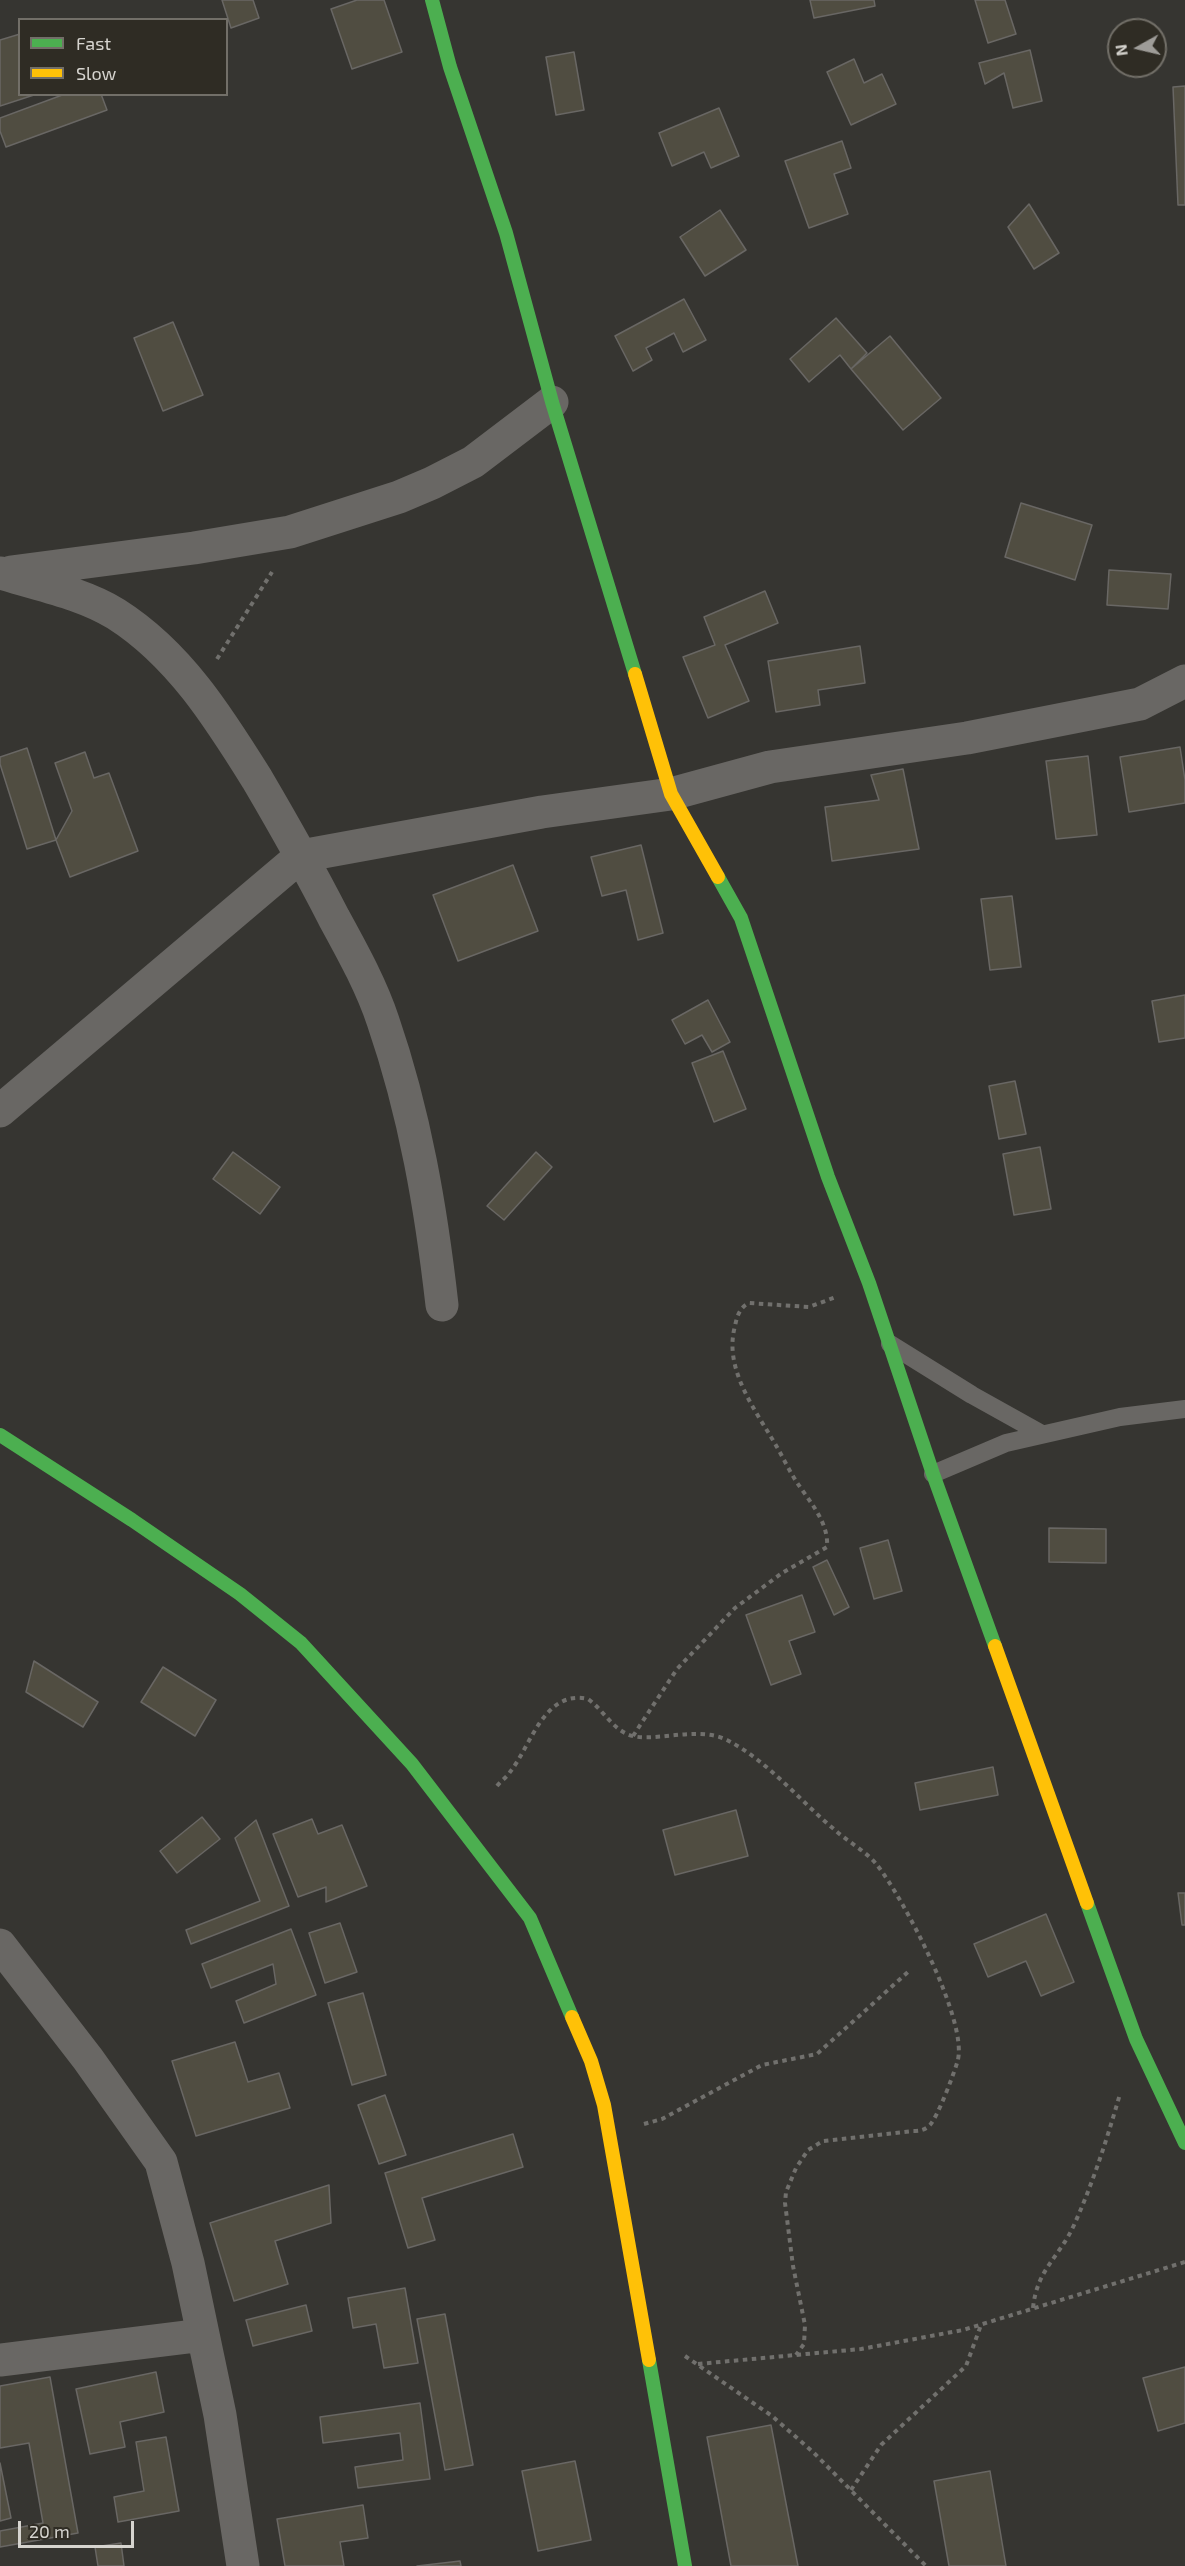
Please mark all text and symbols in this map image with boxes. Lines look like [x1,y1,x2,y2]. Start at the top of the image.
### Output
legend [18,18,228,96]
north arrow [1107,18,1167,78]
text: Fast [76,32,111,54]
text: N [1110,43,1131,57]
text: Slow [76,62,116,84]
scale bar [21,2509,136,2547]
text: 20 m [29,2520,70,2542]

